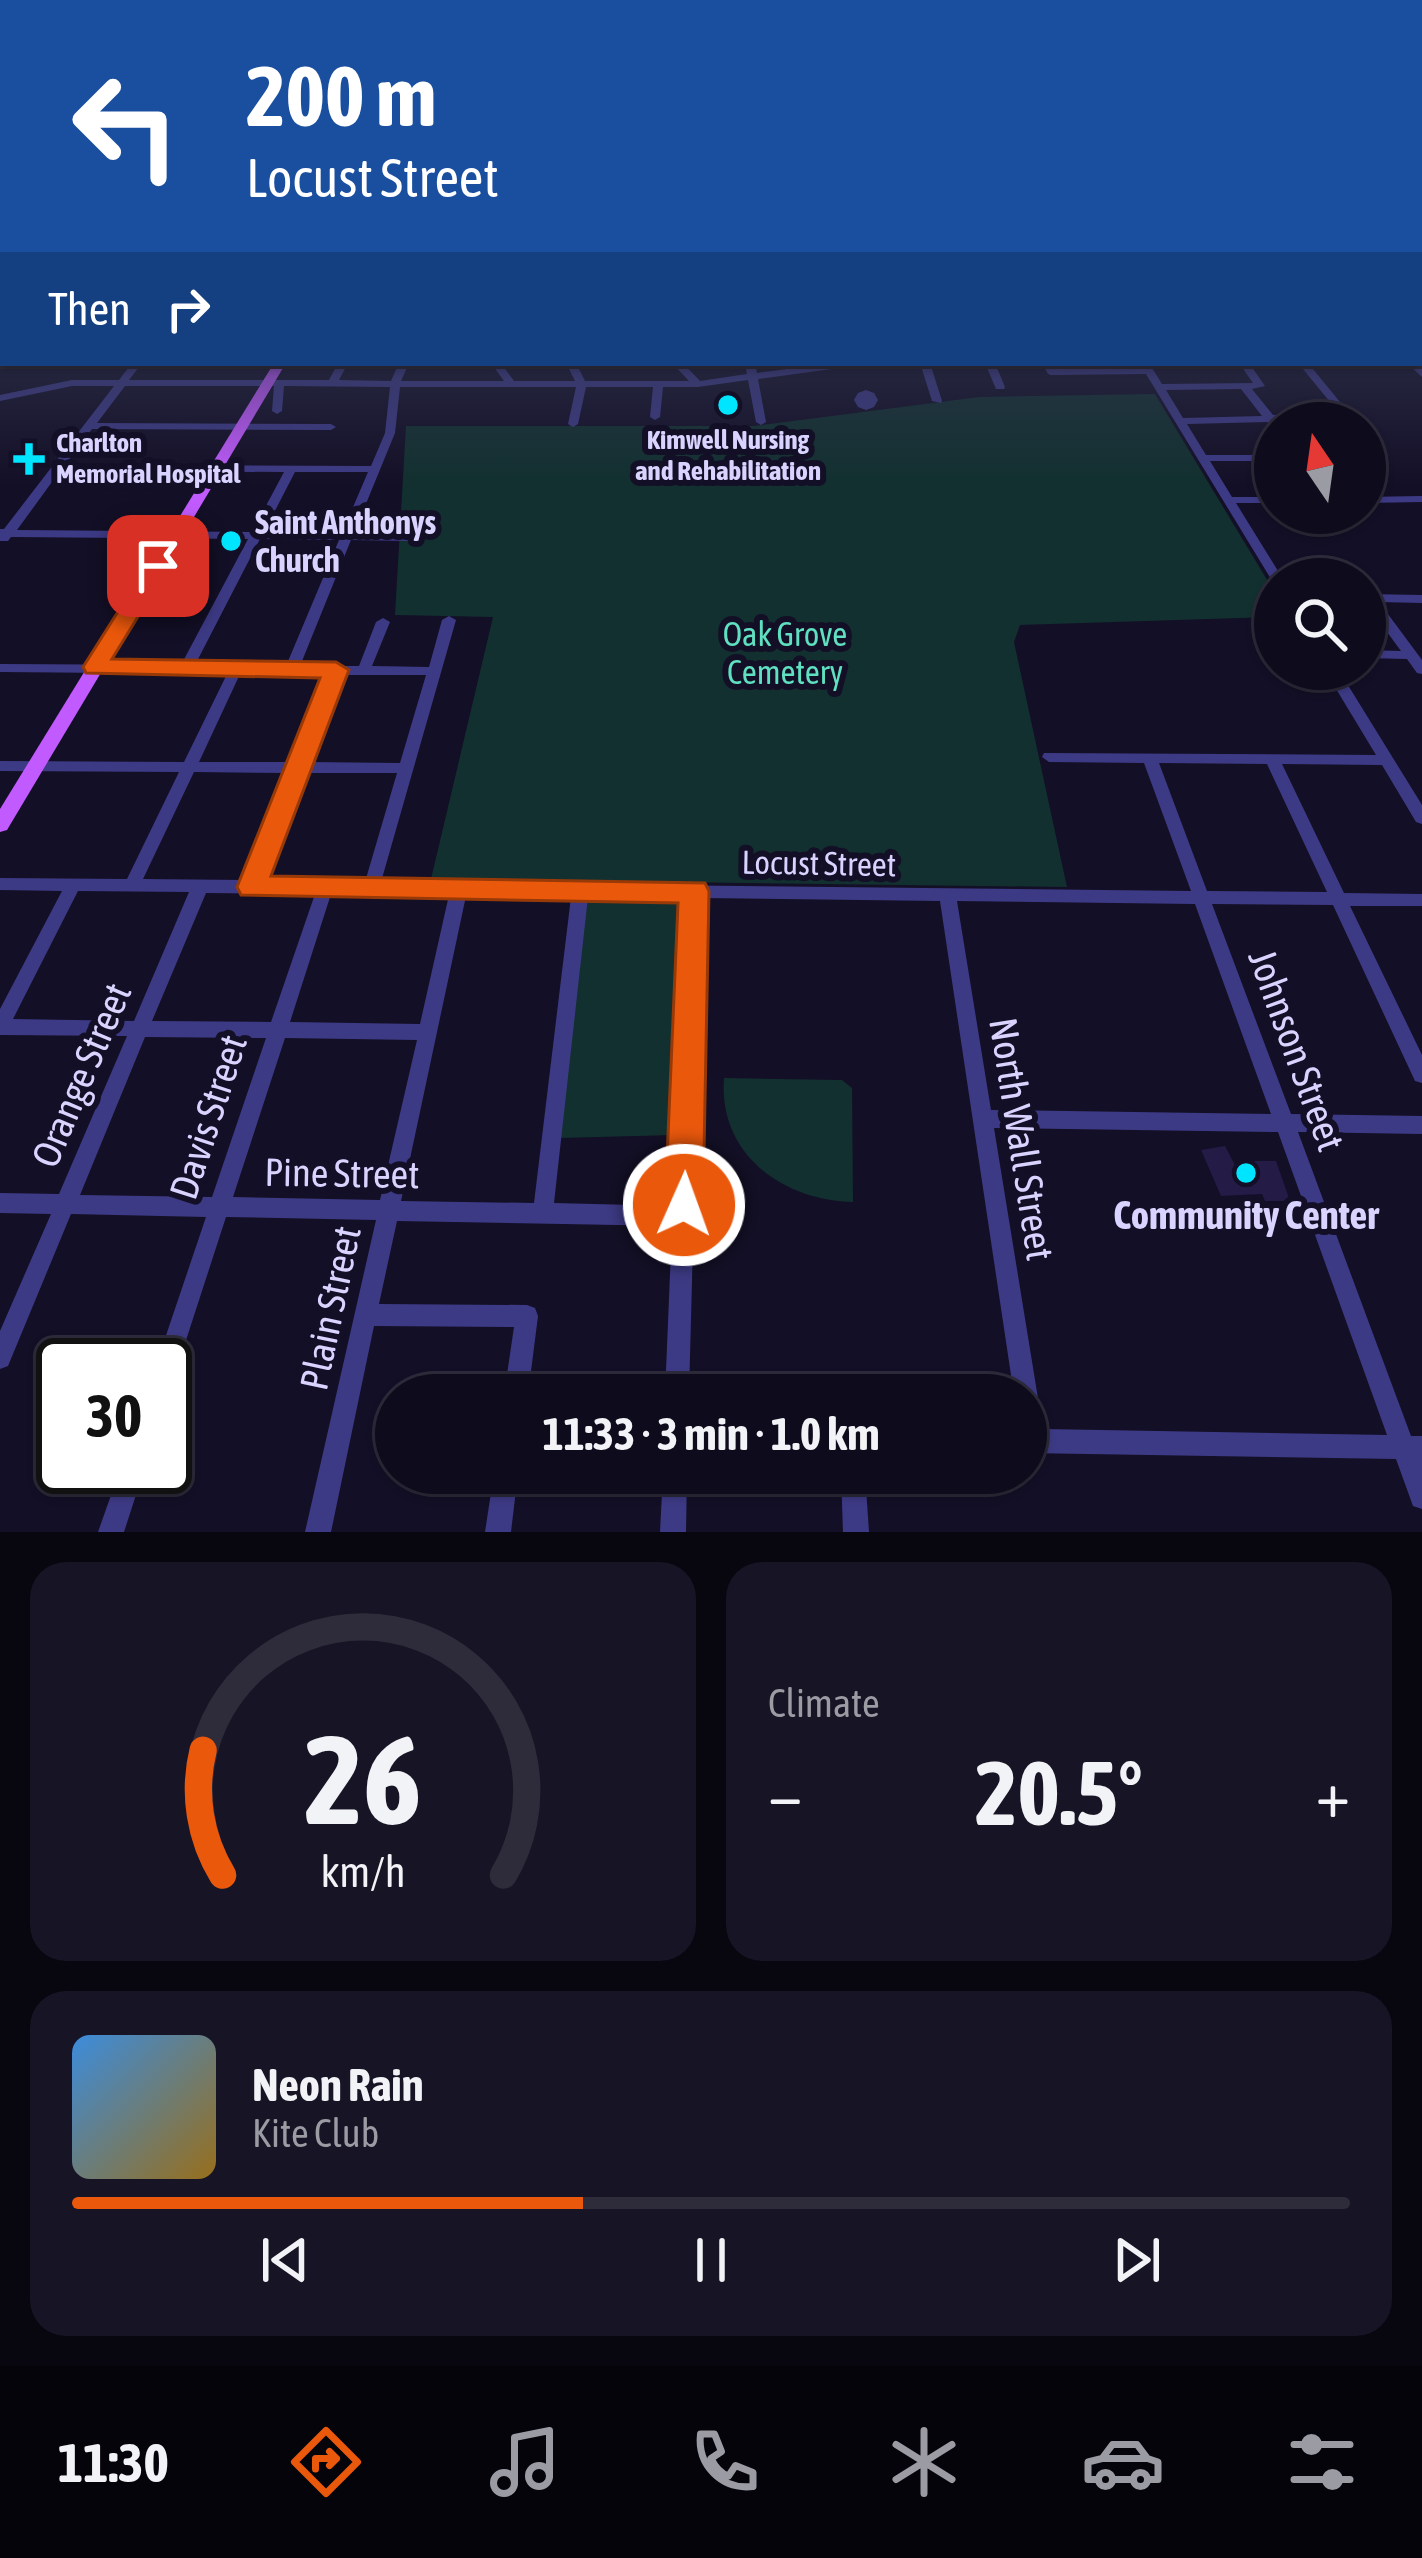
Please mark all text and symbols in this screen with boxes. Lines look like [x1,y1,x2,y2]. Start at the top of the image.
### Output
icon: left [48,48,204,204]
text: 200 m [246,48,436,144]
text: Locust Street [246,147,499,208]
icon: right [155,276,221,342]
text: Then [48,283,131,335]
marker: Kimwell Nursing and Rehabilitation [715,392,741,418]
north arrow [1254,402,1386,534]
map controls [1254,402,1386,690]
place label: Kimwell Nursing and Rehabilitation [635,424,821,486]
place label: Charlton Memorial Hospital [56,427,241,489]
marker: Charlton Memorial Hospital [13,443,45,475]
place label: Saint Anthonys Church [255,503,437,579]
pin [107,515,209,617]
marker: Saint Anthonys Church [218,528,244,554]
icon: arrive [125,533,191,599]
button: search [1254,558,1386,690]
park label: Oak Grove Cemetery [723,615,847,691]
street label: Locust Street [741,843,897,883]
street label: Johnson Street [1240,944,1354,1156]
street label: Orange Street [23,977,139,1173]
street label: North Wall Street [981,1015,1063,1263]
street label: Davis Street [161,1030,255,1204]
position arrow [621,1142,747,1268]
street label: Pine Street [264,1150,420,1196]
marker: Community Center [1233,1160,1259,1186]
place label: Community Center [1113,1193,1380,1237]
street label: Plain Street [291,1222,369,1394]
speed limit sign: 30 [36,1338,192,1494]
text: 11:33 · 3 min · 1.0 km [542,1408,880,1460]
text: Climate [768,1681,880,1725]
text: 26 [304,1707,422,1850]
text: 20.5° [975,1741,1143,1844]
text: − [768,1755,802,1831]
text: + [1316,1755,1350,1831]
text: km/h [320,1846,406,1895]
text: Neon Rain [252,2059,424,2111]
text: Kite Club [252,2111,379,2155]
icon: previous [252,2227,318,2293]
icon: pause [678,2227,744,2293]
icon: next [1104,2227,1170,2293]
icon: directions [284,2420,368,2504]
icon: music [483,2420,567,2504]
icon: phone [683,2420,767,2504]
icon: climate [882,2420,966,2504]
icon: car [1081,2420,1165,2504]
icon: filters [1280,2420,1364,2504]
text: 11:30 [58,2432,169,2493]

